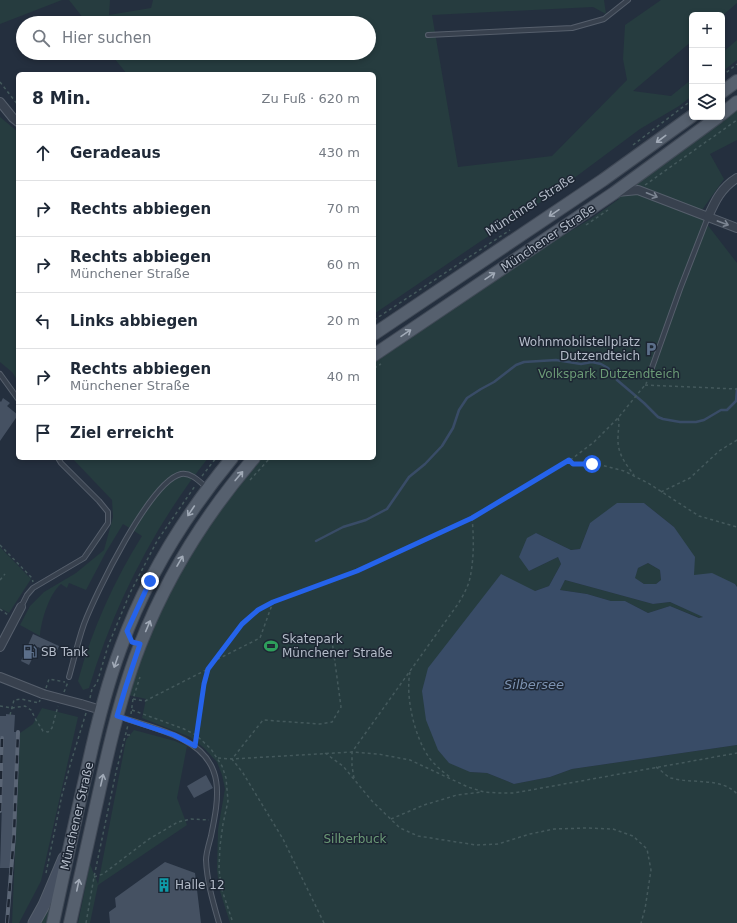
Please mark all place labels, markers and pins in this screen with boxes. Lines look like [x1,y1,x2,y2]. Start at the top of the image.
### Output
place label: Wohnmobilstellplatz Dutzendteich [519,335,640,363]
parking icon: Wohnmobilstellplatz Dutzendteich [643,341,659,357]
place label: Skatepark Münchener Straße [282,632,392,660]
sports icon: Skatepark Münchener Straße [263,638,279,654]
fuel station icon: SB Tank [22,644,38,660]
place label: SB Tank [41,645,88,659]
building icon: Halle 12 [156,877,172,893]
place label: Halle 12 [175,878,225,892]

